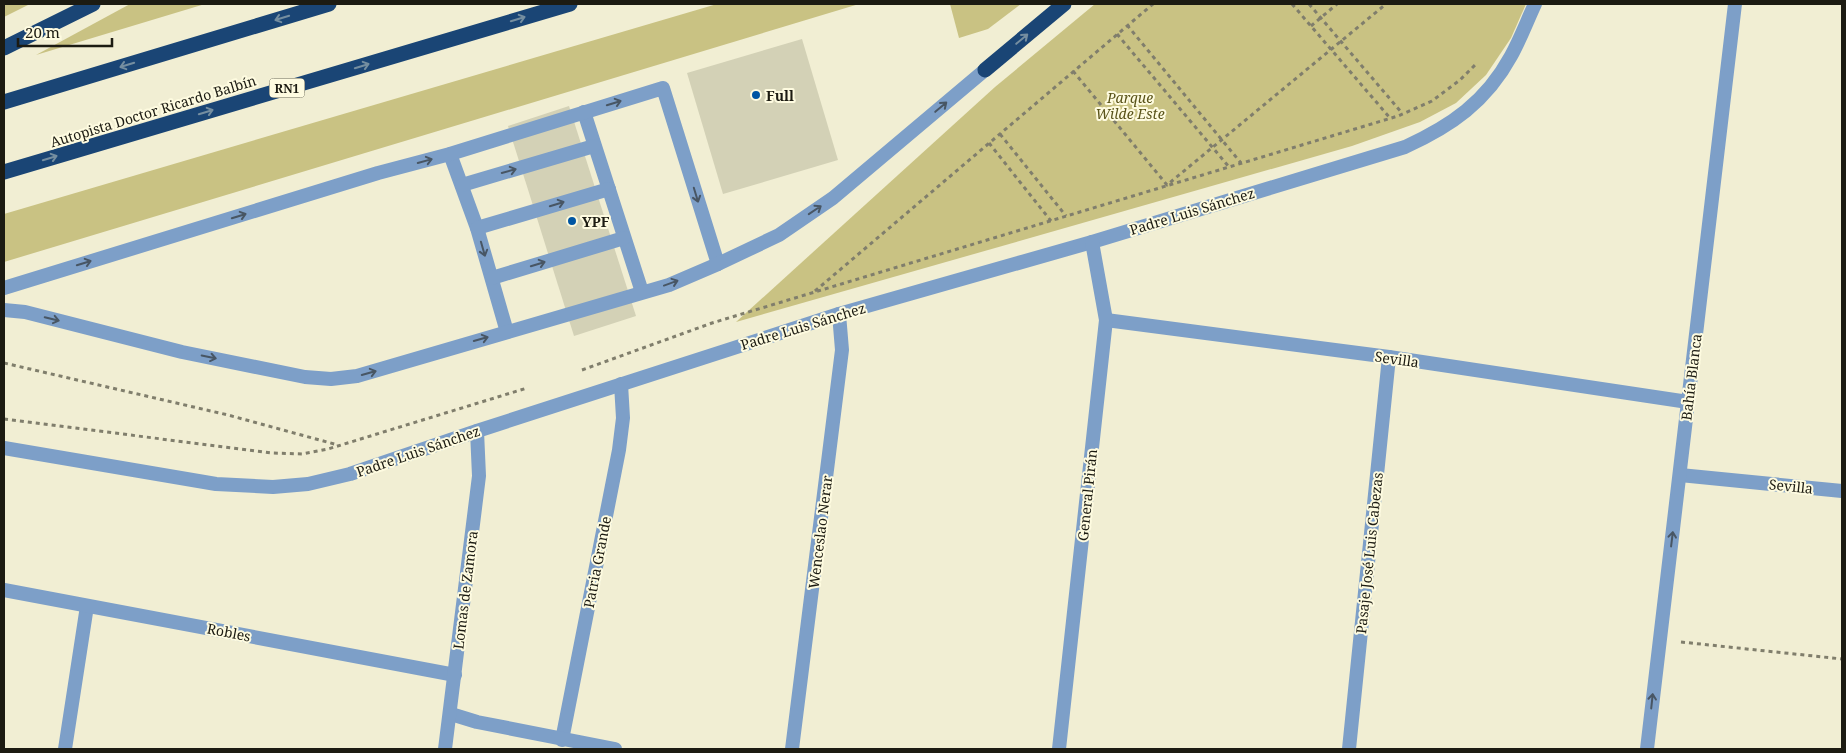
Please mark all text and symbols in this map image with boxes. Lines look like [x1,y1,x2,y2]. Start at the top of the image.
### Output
one-way arrow [275,13,291,23]
one-way arrow [509,14,525,24]
scale bar [18,15,111,47]
text: 20 m [25,22,60,42]
one-way arrow [1015,34,1028,45]
one-way arrow [354,60,370,70]
one-way arrow [119,61,135,70]
street label: Autopista Doctor Ricardo Balbín [48,71,258,151]
road number: RN1 [270,78,304,98]
place label: Full [766,86,794,105]
park label: Parque Wilde Este [1095,88,1165,123]
marker: Full [750,89,762,101]
one-way arrow [605,98,621,108]
one-way arrow [934,102,947,113]
one-way arrow [198,107,214,116]
one-way arrow [42,153,58,163]
one-way arrow [416,155,432,165]
one-way arrow [501,166,517,176]
street label: Padre Luis Sánchez [1127,183,1257,239]
one-way arrow [692,186,702,202]
one-way arrow [549,199,565,209]
one-way arrow [808,205,822,215]
one-way arrow [231,210,247,220]
place label: YPF [582,212,610,231]
marker: YPF [566,215,578,227]
one-way arrow [479,241,489,257]
one-way arrow [75,258,91,268]
one-way arrow [530,259,546,268]
one-way arrow [662,278,678,288]
street label: Padre Luis Sánchez [738,298,868,354]
one-way arrow [43,315,59,324]
street label: Bahía Blanca [1676,332,1706,421]
one-way arrow [473,334,489,344]
street label: Sevilla [1374,347,1420,372]
one-way arrow [201,353,217,363]
one-way arrow [361,368,377,377]
street label: Padre Luis Sánchez [354,421,482,481]
street label: General Pirán [1073,448,1101,542]
street label: Pasaje José Luis Cabezas [1351,471,1387,635]
street label: Wenceslao Nerar [804,474,836,590]
street label: Sevilla [1768,474,1814,498]
street label: Patria Grande [579,514,615,610]
street label: Lomas de Zamora [448,530,482,650]
one-way arrow [1667,532,1677,548]
street label: Robles [206,618,252,646]
one-way arrow [1647,693,1657,709]

